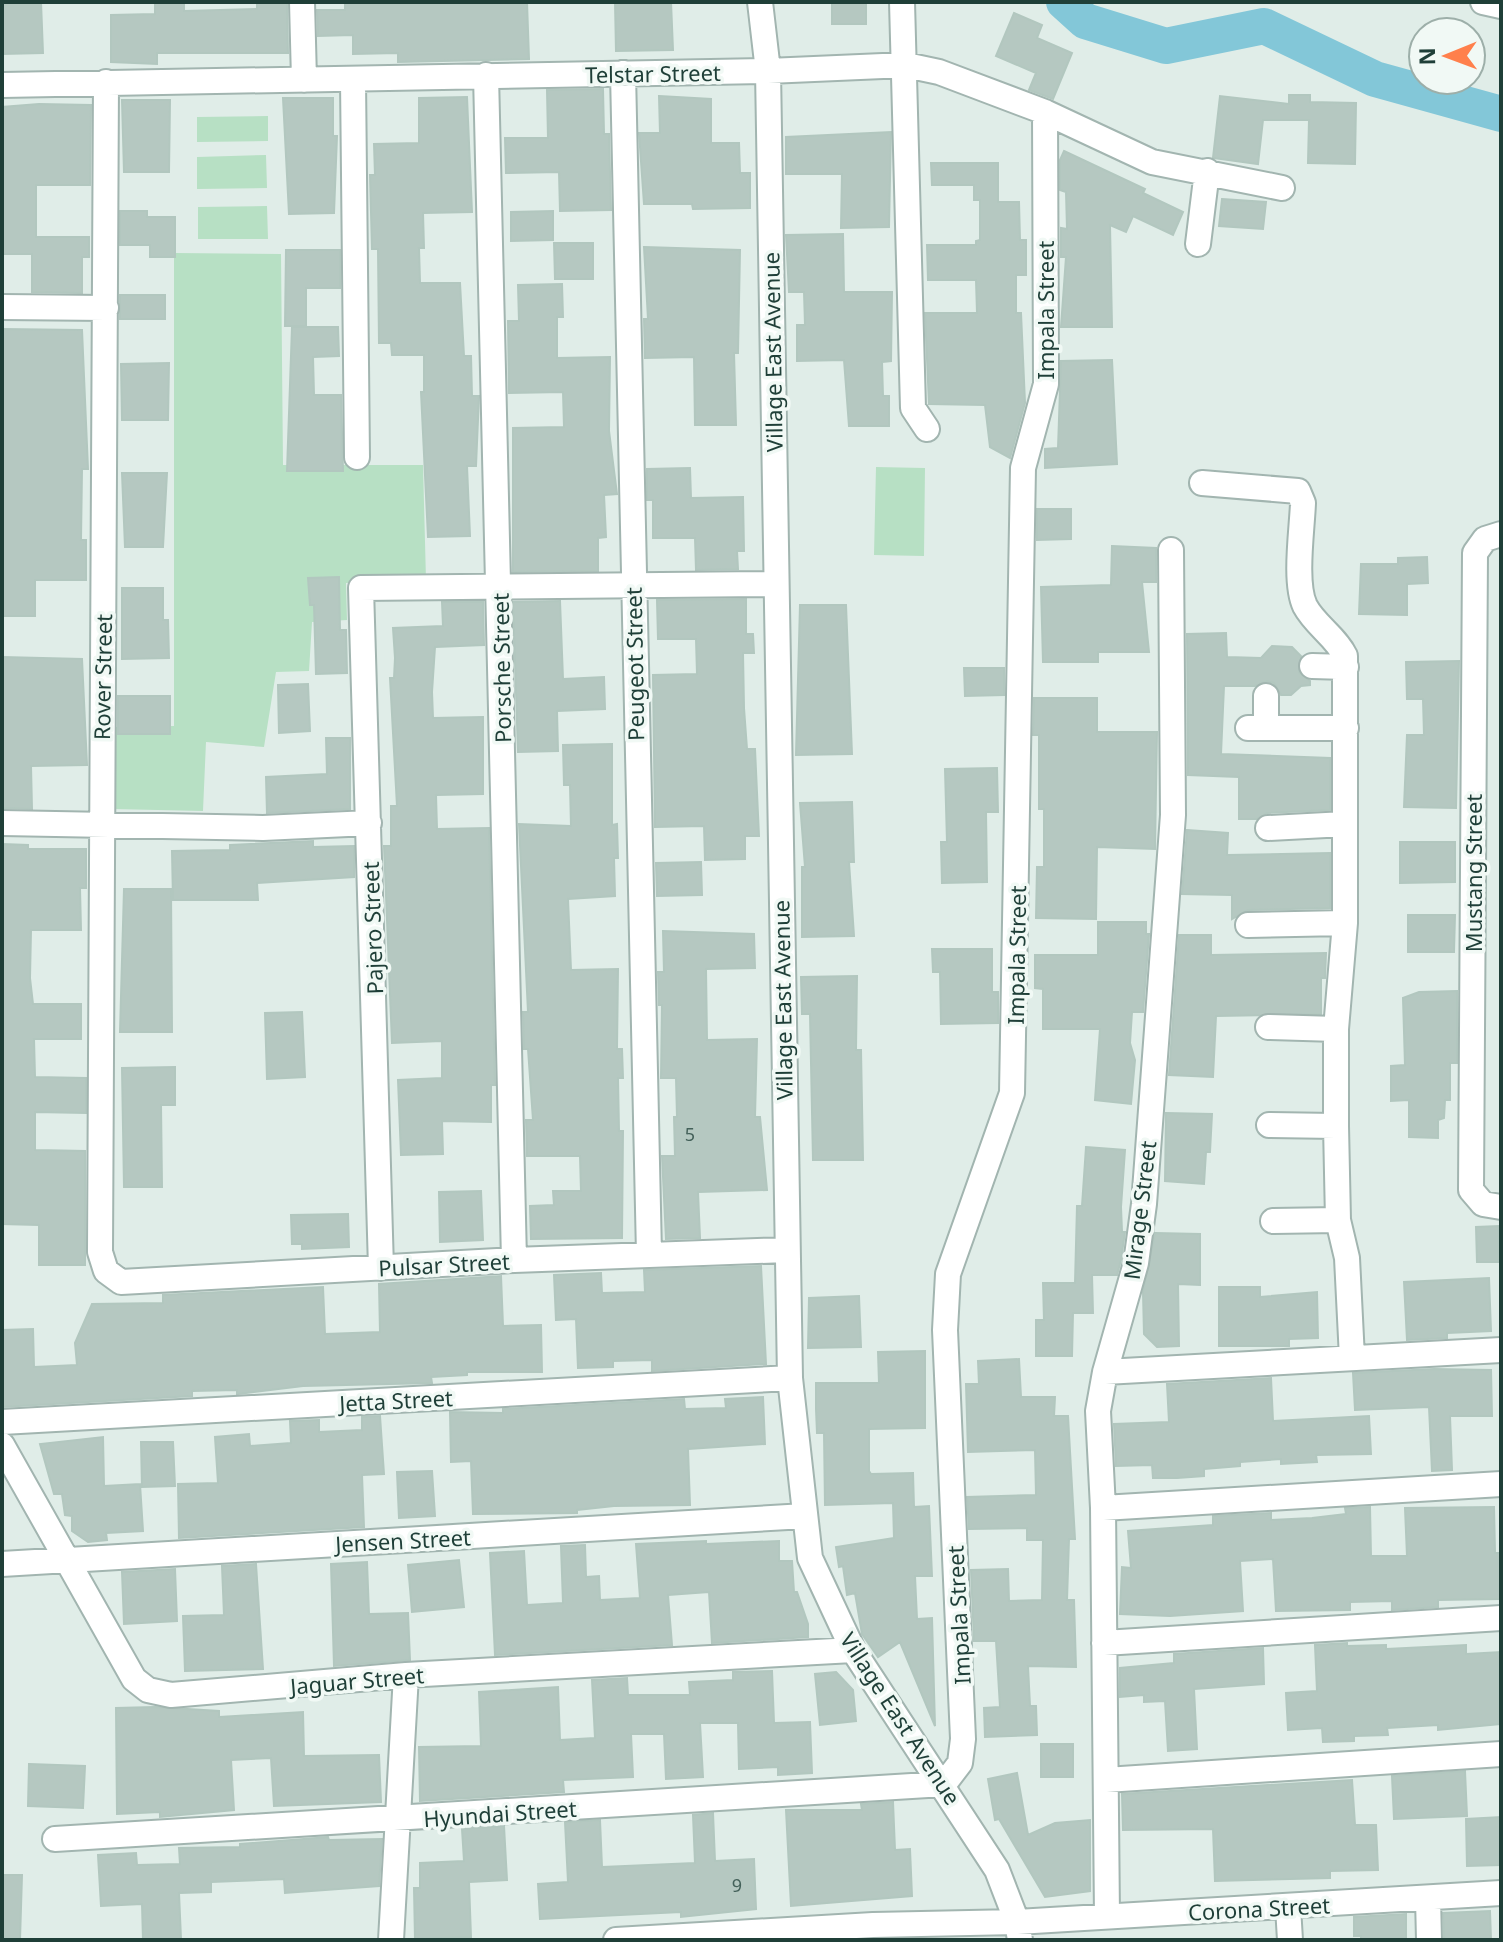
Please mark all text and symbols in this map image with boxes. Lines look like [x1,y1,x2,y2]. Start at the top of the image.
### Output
north arrow [1407,16,1487,96]
text: N [1411,47,1441,66]
street label: Telstar Street [585,57,721,89]
street label: Impala Street [1030,240,1060,380]
street label: Village East Avenue [755,252,789,452]
street label: Peugeot Street [618,587,650,741]
street label: Porsche Street [485,593,517,743]
street label: Rover Street [86,614,118,740]
street label: Mustang Street [1458,794,1488,952]
street label: Pajero Street [355,861,389,995]
street label: Impala Street [1000,885,1032,1025]
street label: Village East Avenue [765,900,799,1100]
house number: 5 [685,1122,695,1146]
street label: Mirage Street [1116,1139,1162,1281]
street label: Pulsar Street [377,1246,511,1282]
street label: Jetta Street [336,1382,454,1418]
street label: Jensen Street [332,1521,472,1559]
street label: Impala Street [939,1545,977,1685]
street label: Village East Avenue [834,1626,968,1810]
street label: Jaguar Street [287,1659,425,1701]
street label: Hyundai Street [422,1793,578,1833]
house number: 9 [732,1873,742,1897]
street label: Corona Street [1187,1889,1331,1927]

